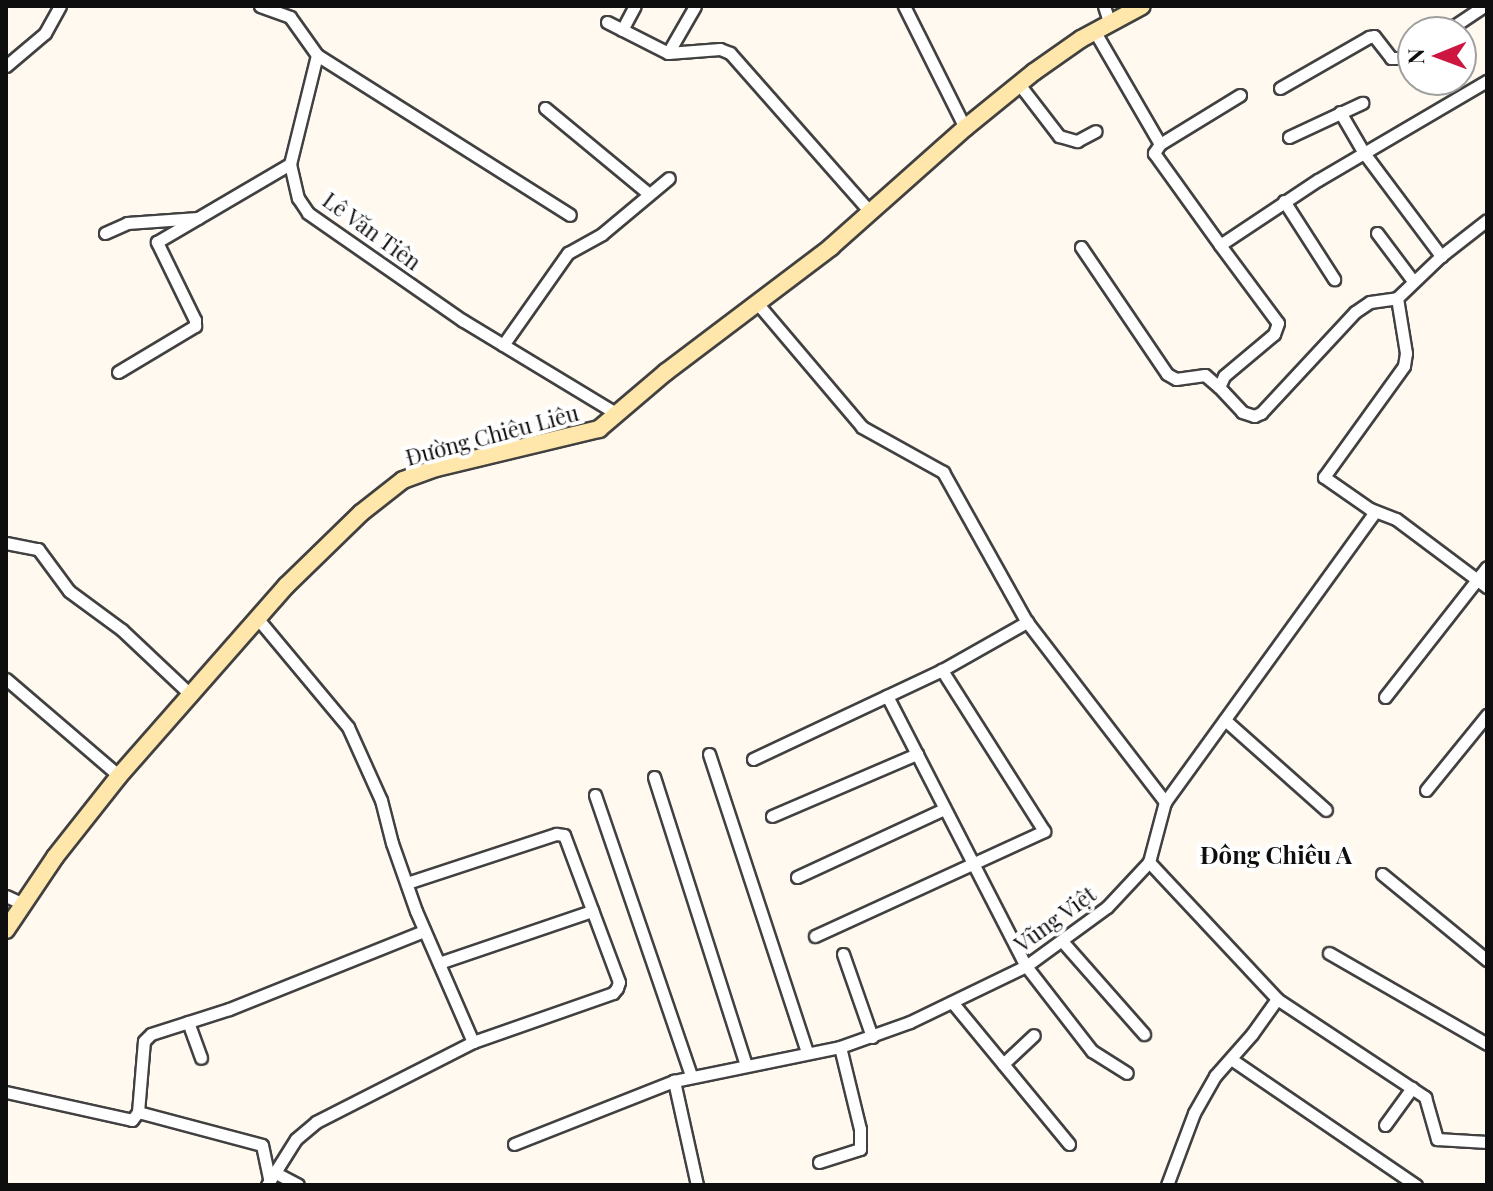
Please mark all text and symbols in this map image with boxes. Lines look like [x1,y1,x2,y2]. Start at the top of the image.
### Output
north arrow [1397,16,1477,96]
text: N [1400,48,1430,65]
street label: Lê Văn Tiên [317,186,427,276]
street label: Đường Chiêu Liêu [403,399,581,471]
district label: Đông Chiêu A [1200,841,1352,869]
street label: Vũng Việt [1009,880,1101,958]

